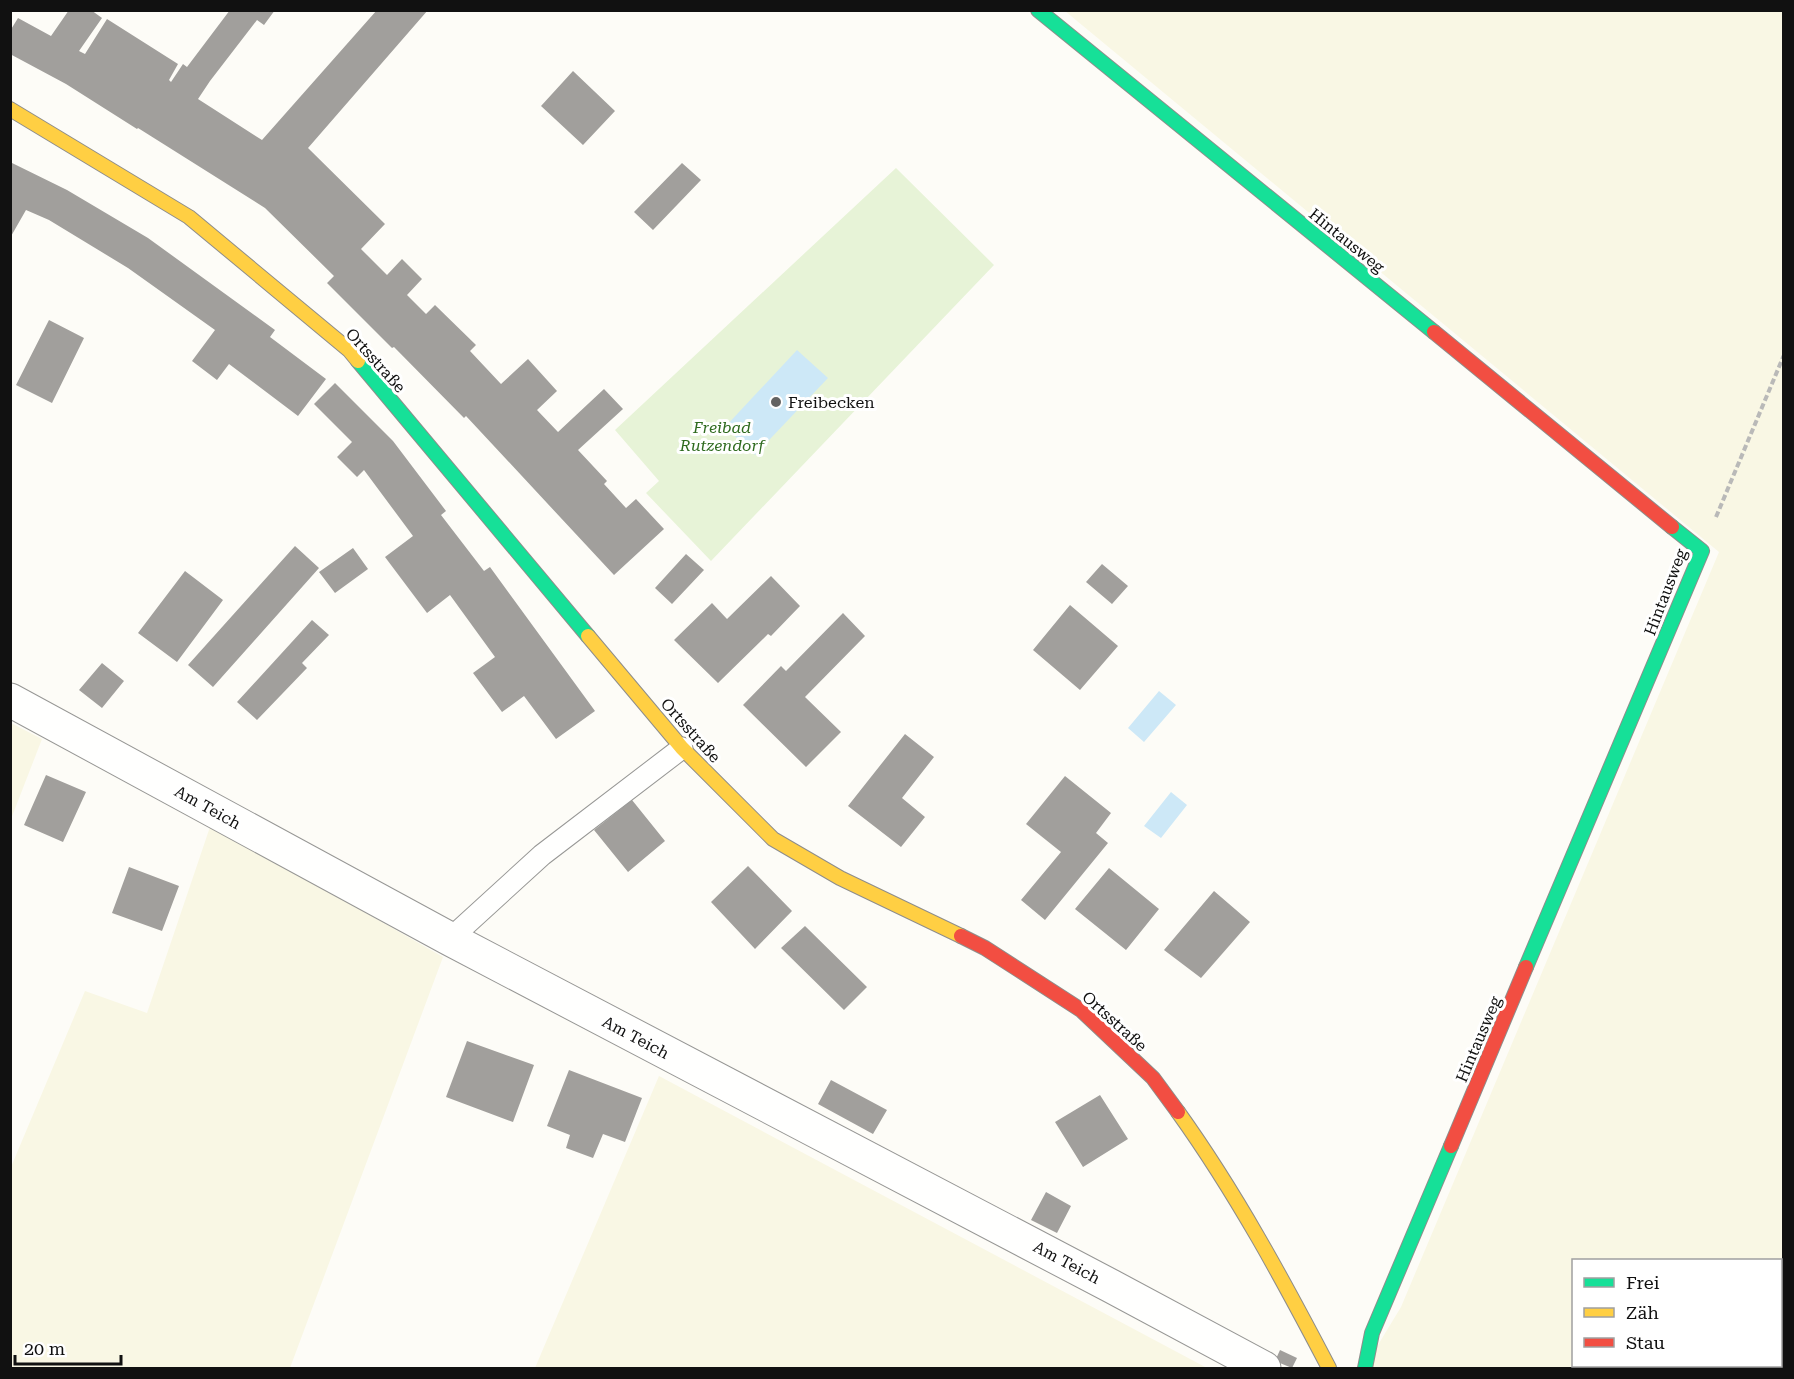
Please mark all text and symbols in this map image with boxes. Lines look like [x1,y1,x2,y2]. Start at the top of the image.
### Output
street label: Hintausweg [1305,204,1389,277]
street label: Ortsstraße [342,324,410,397]
place label: Freibecken [788,393,875,412]
marker: Freibecken [769,395,783,409]
park label: Freibad Rutzendorf [679,418,766,455]
street label: Hintausweg [1640,545,1691,638]
street label: Ortsstraße [657,694,725,767]
street label: Am Teich [171,782,244,833]
street label: Ortsstraße [1078,987,1151,1055]
street label: Hintausweg [1452,993,1505,1085]
street label: Am Teich [599,1012,672,1063]
street label: Am Teich [1030,1237,1103,1288]
legend [1572,1259,1782,1367]
text: Frei [1626,1272,1660,1293]
text: Zäh [1626,1302,1659,1323]
scale bar [15,1328,122,1366]
text: Stau [1626,1332,1665,1353]
text: 20 m [24,1338,65,1359]

